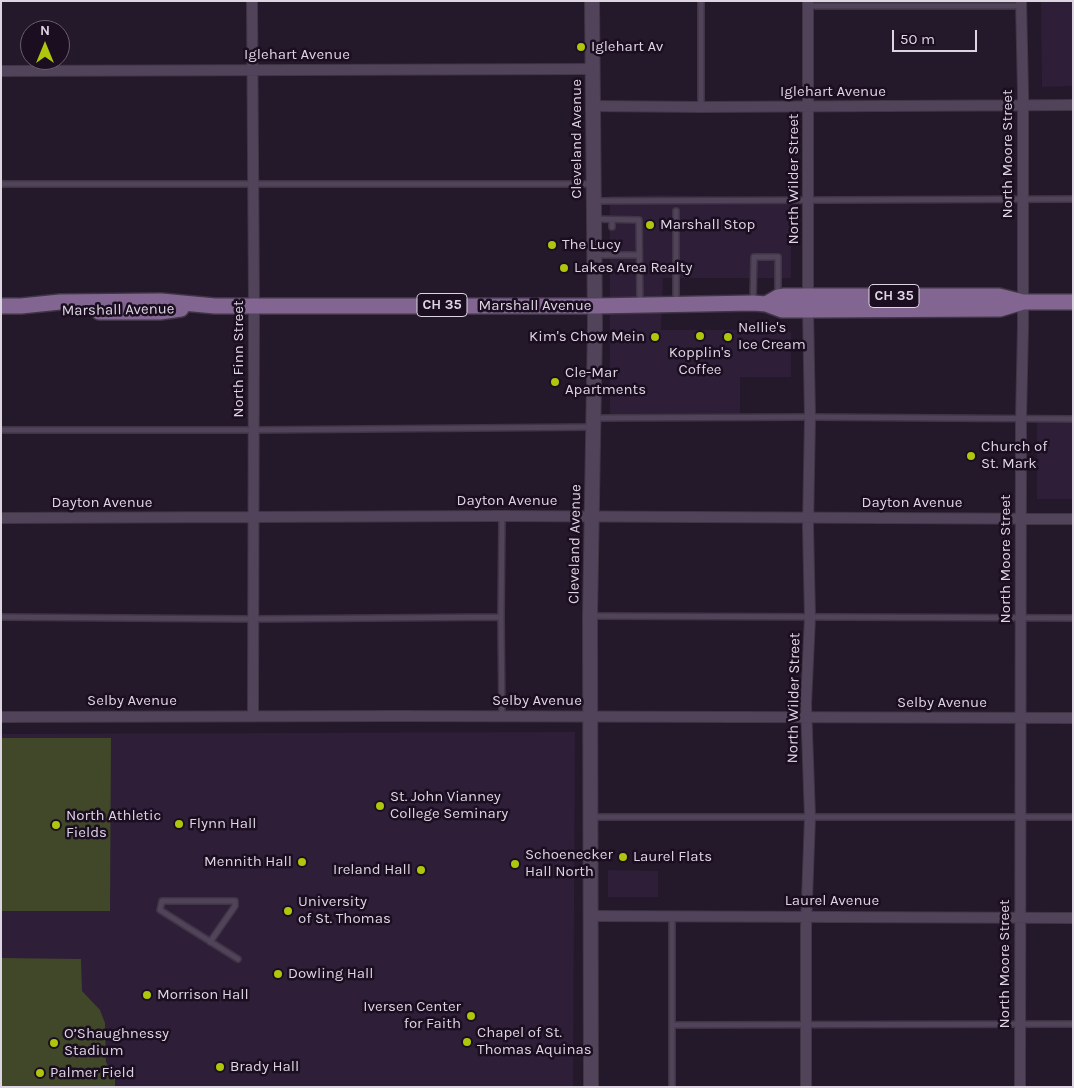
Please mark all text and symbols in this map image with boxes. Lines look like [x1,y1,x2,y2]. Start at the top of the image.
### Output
north arrow [20,20,70,70]
scale bar [894,20,979,52]
text: N [40,22,50,39]
text: 50 m [900,30,935,48]
place label: Iglehart Av [591,38,663,56]
marker: Iglehart Av [575,41,587,53]
street label: Iglehart Avenue [244,46,350,64]
street label: Cleveland Avenue [568,79,586,199]
street label: Iglehart Avenue [780,83,886,101]
street label: North Moore Street [999,89,1017,219]
street label: North Wilder Street [785,114,803,244]
place label: Marshall Stop [660,216,755,234]
marker: Marshall Stop [644,219,656,231]
place label: The Lucy [562,236,621,254]
marker: The Lucy [546,239,558,251]
place label: Lakes Area Realty [574,259,692,277]
marker: Lakes Area Realty [558,262,570,274]
road number: CH 35 [869,284,919,308]
road number: CH 35 [417,294,467,316]
street label: Marshall Avenue [479,297,591,315]
street label: Marshall Avenue [61,300,175,320]
street label: North Finn Street [230,300,248,418]
place label: Nellie's Ice Cream [738,319,806,354]
place label: Kim's Chow Mein [529,328,645,346]
marker: Kopplin's Coffee [694,330,706,342]
marker: Kim's Chow Mein [649,331,661,343]
marker: Nellie's Ice Cream [722,331,734,343]
place label: Kopplin's Coffee [669,344,731,379]
place label: Cle-Mar Apartments [565,364,646,399]
marker: Cle-Mar Apartments [549,376,561,388]
place label: Church of St. Mark [981,438,1047,473]
marker: Church of St. Mark [965,450,977,462]
street label: Cleveland Avenue [565,484,585,604]
street label: Dayton Avenue [457,492,557,510]
street label: Dayton Avenue [52,494,152,512]
street label: Dayton Avenue [862,494,962,512]
street label: North Moore Street [997,494,1015,624]
street label: North Wilder Street [784,632,804,764]
street label: Selby Avenue [87,692,177,710]
street label: Selby Avenue [492,692,582,710]
street label: Selby Avenue [897,694,987,712]
place label: St. John Vianney College Seminary [390,788,508,823]
marker: St. John Vianney College Seminary [374,800,386,812]
place label: North Athletic Fields [66,807,161,842]
place label: Flynn Hall [189,815,256,833]
marker: Flynn Hall [173,818,185,830]
marker: North Athletic Fields [50,819,62,831]
place label: Schoenecker Hall North [525,846,613,881]
place label: Laurel Flats [633,848,712,866]
marker: Laurel Flats [617,851,629,863]
place label: Mennith Hall [204,853,292,871]
marker: Mennith Hall [296,856,308,868]
marker: Schoenecker Hall North [509,858,521,870]
place label: Ireland Hall [333,861,411,879]
marker: Ireland Hall [415,864,427,876]
street label: Laurel Avenue [785,892,879,910]
place label: University of St. Thomas [298,893,391,928]
street label: North Moore Street [996,899,1014,1029]
marker: University of St. Thomas [282,905,294,917]
place label: Dowling Hall [288,965,373,983]
marker: Dowling Hall [272,968,284,980]
place label: Morrison Hall [157,986,249,1004]
marker: Morrison Hall [141,989,153,1001]
place label: Iversen Center for Faith [363,998,461,1033]
marker: Iversen Center for Faith [465,1010,477,1022]
place label: Chapel of St. Thomas Aquinas [477,1024,592,1059]
place label: O’Shaughnessy Stadium [64,1025,169,1060]
marker: Chapel of St. Thomas Aquinas [461,1036,473,1048]
marker: O’Shaughnessy Stadium [48,1037,60,1049]
place label: Brady Hall [230,1058,299,1076]
marker: Brady Hall [214,1061,226,1073]
place label: Palmer Field [50,1064,135,1082]
marker: Palmer Field [34,1067,46,1079]

